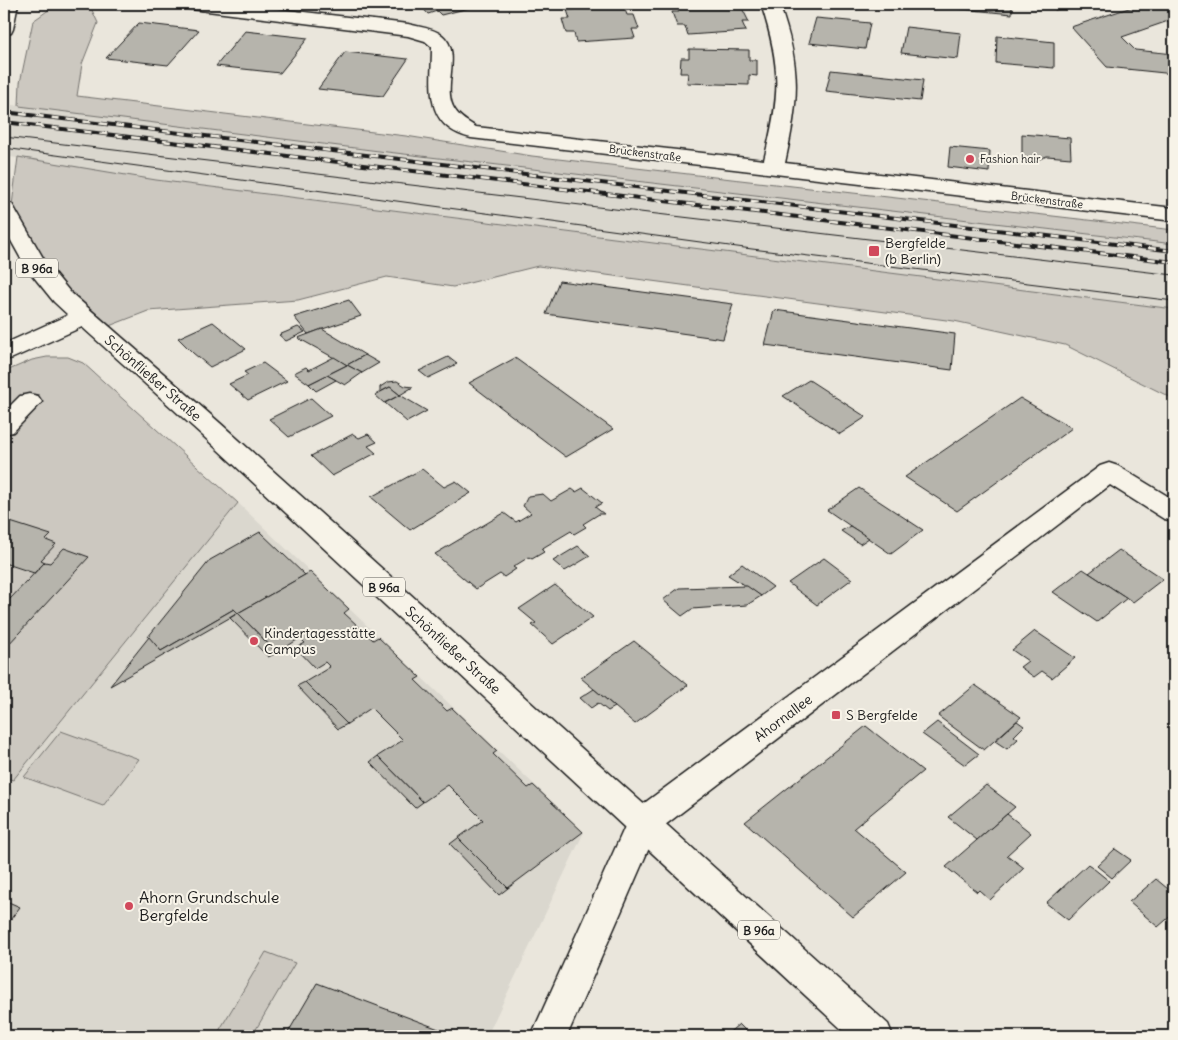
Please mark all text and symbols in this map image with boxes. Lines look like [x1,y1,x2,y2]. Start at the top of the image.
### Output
street label: Brückenstraße [608,142,682,164]
place label: Fashion hair [980,152,1041,166]
marker: Fashion hair [964,153,976,165]
street label: Brückenstraße [1010,189,1084,211]
place label: Bergfelde (b Berlin) [885,234,946,268]
marker: Bergfelde (b Berlin) [867,244,881,258]
road number: B 96a [16,258,58,278]
street label: Schönfließer Straße [101,331,205,425]
road number: B 96a [363,578,405,596]
street label: Schönfließer Straße [401,602,505,698]
place label: Kindertagesstätte Campus [264,624,376,658]
marker: Kindertagesstätte Campus [248,635,260,647]
street label: Ahornallee [750,690,816,746]
place label: S Bergfelde [846,706,918,724]
marker: S Bergfelde [830,709,842,721]
place label: Ahorn Grundschule Bergfelde [139,887,279,925]
marker: Ahorn Grundschule Bergfelde [123,900,135,912]
road number: B 96a [738,920,780,940]

